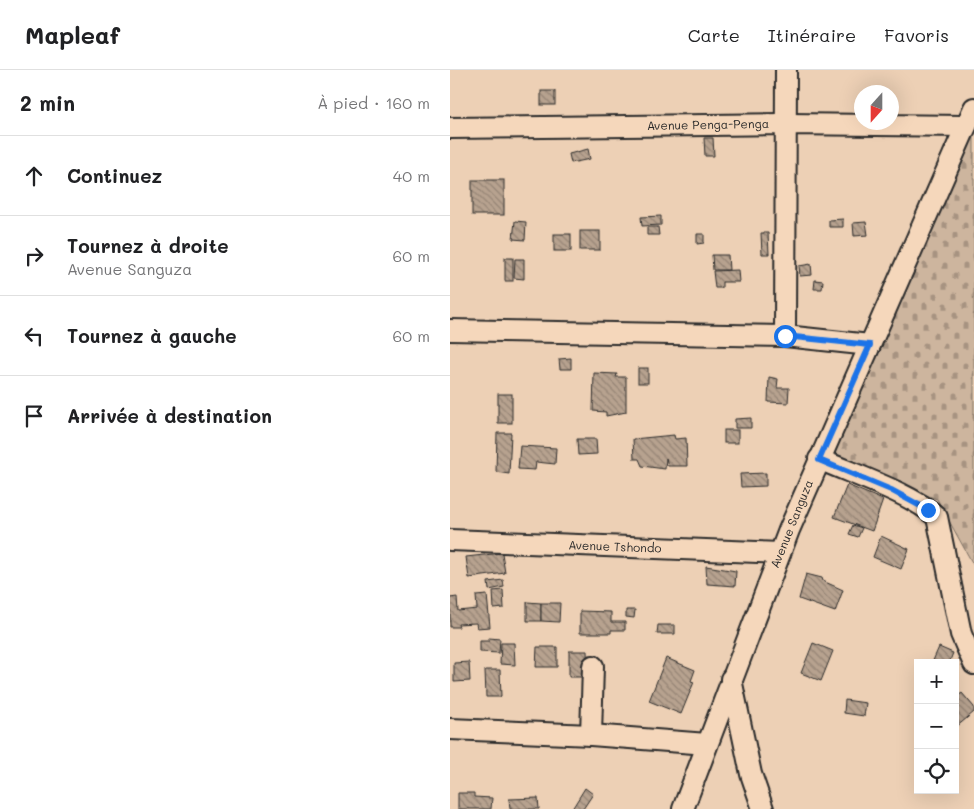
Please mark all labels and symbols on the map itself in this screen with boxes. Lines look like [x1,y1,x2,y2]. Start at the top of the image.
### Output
north arrow [854,85,899,130]
street label: Avenue Penga-Penga [647,115,769,133]
route start [774,325,797,348]
street label: Avenue Sanguza [766,477,816,570]
route end [917,499,940,522]
street label: Avenue Tshondo [568,536,662,556]

